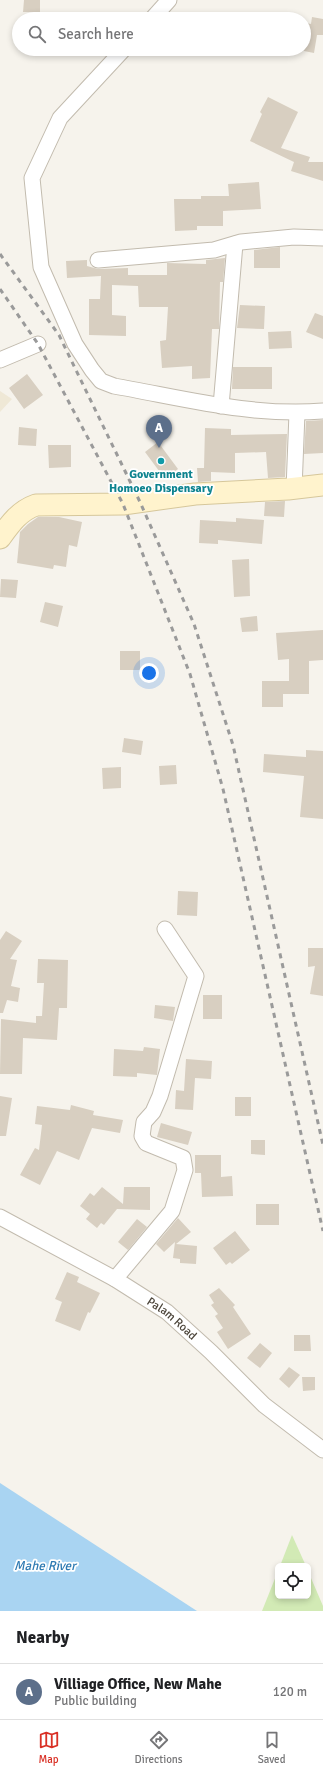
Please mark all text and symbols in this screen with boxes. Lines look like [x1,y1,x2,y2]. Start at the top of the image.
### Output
search box [12,12,311,56]
icon: search [26,23,48,45]
text: Search here [58,25,134,43]
pin: A [146,415,172,448]
marker: Government Homoeo Dispensary [156,456,166,466]
place label: Government Homoeo Dispensary [109,467,213,496]
your location [139,663,159,683]
street label: Palam Road [144,1294,200,1343]
water label: Mahe River [14,1558,78,1574]
map controls [275,1563,311,1599]
button: locate [275,1563,311,1599]
text: Nearby [16,1627,69,1648]
text: Villiage Office, New Mahe [54,1675,222,1693]
text: A [25,1684,33,1700]
text: 120 m [273,1684,307,1700]
text: Public building [54,1693,137,1709]
tab: Map [38,1729,60,1766]
tab: Directions [135,1729,183,1766]
tab: Saved [258,1729,285,1766]

